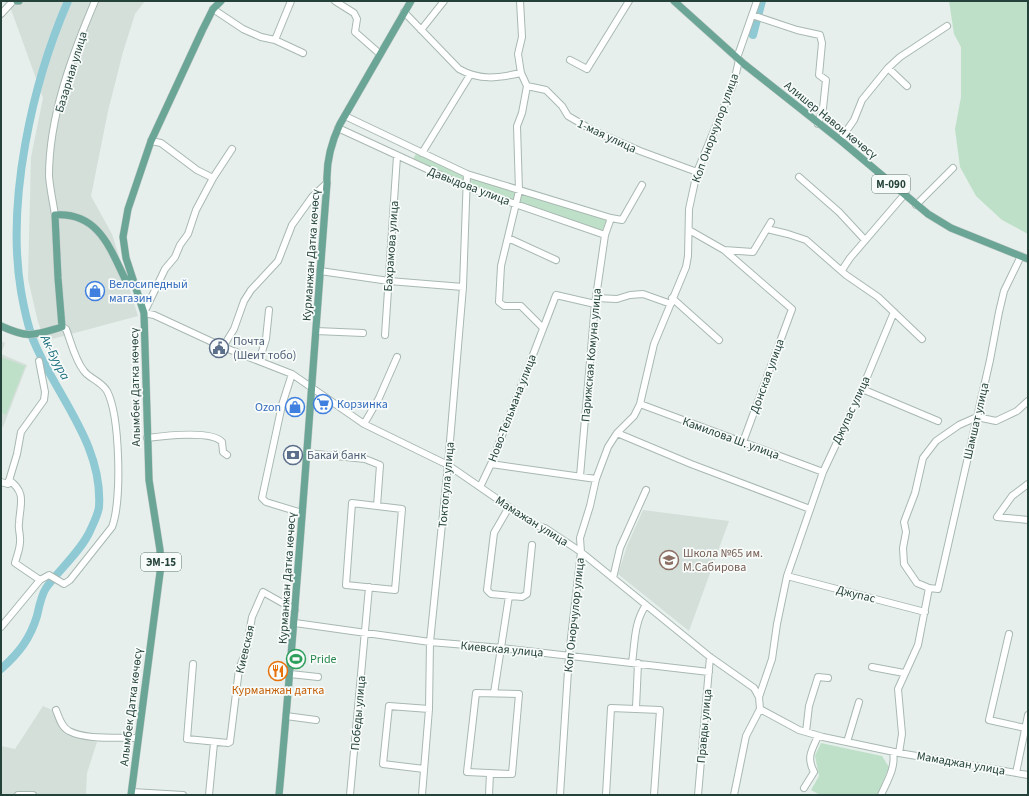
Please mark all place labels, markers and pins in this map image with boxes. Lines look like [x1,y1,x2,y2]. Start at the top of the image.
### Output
place label: Велосипедный магазин [109,276,188,307]
shop icon: Велосипедный магазин [84,280,106,302]
place label: Почта (Шеит тобо) [233,333,296,364]
public building icon: Почта (Шеит тобо) [208,337,230,359]
supermarket icon: Корзинка [312,393,334,415]
shop icon: Ozon [284,396,306,418]
place label: Корзинка [337,396,388,413]
place label: Ozon [255,399,281,416]
bank icon: Бакай банк [282,444,304,466]
place label: Бакай банк [307,447,366,464]
place label: Школа №65 им. М.Сабирова [683,545,763,576]
school or university icon: Школа №65 им. М.Сабирова [658,549,680,571]
sports icon: Pride [285,648,307,670]
place label: Pride [310,651,337,668]
restaurant icon: Курманжан датка [267,660,289,682]
place label: Курманжан датка [232,682,324,699]

